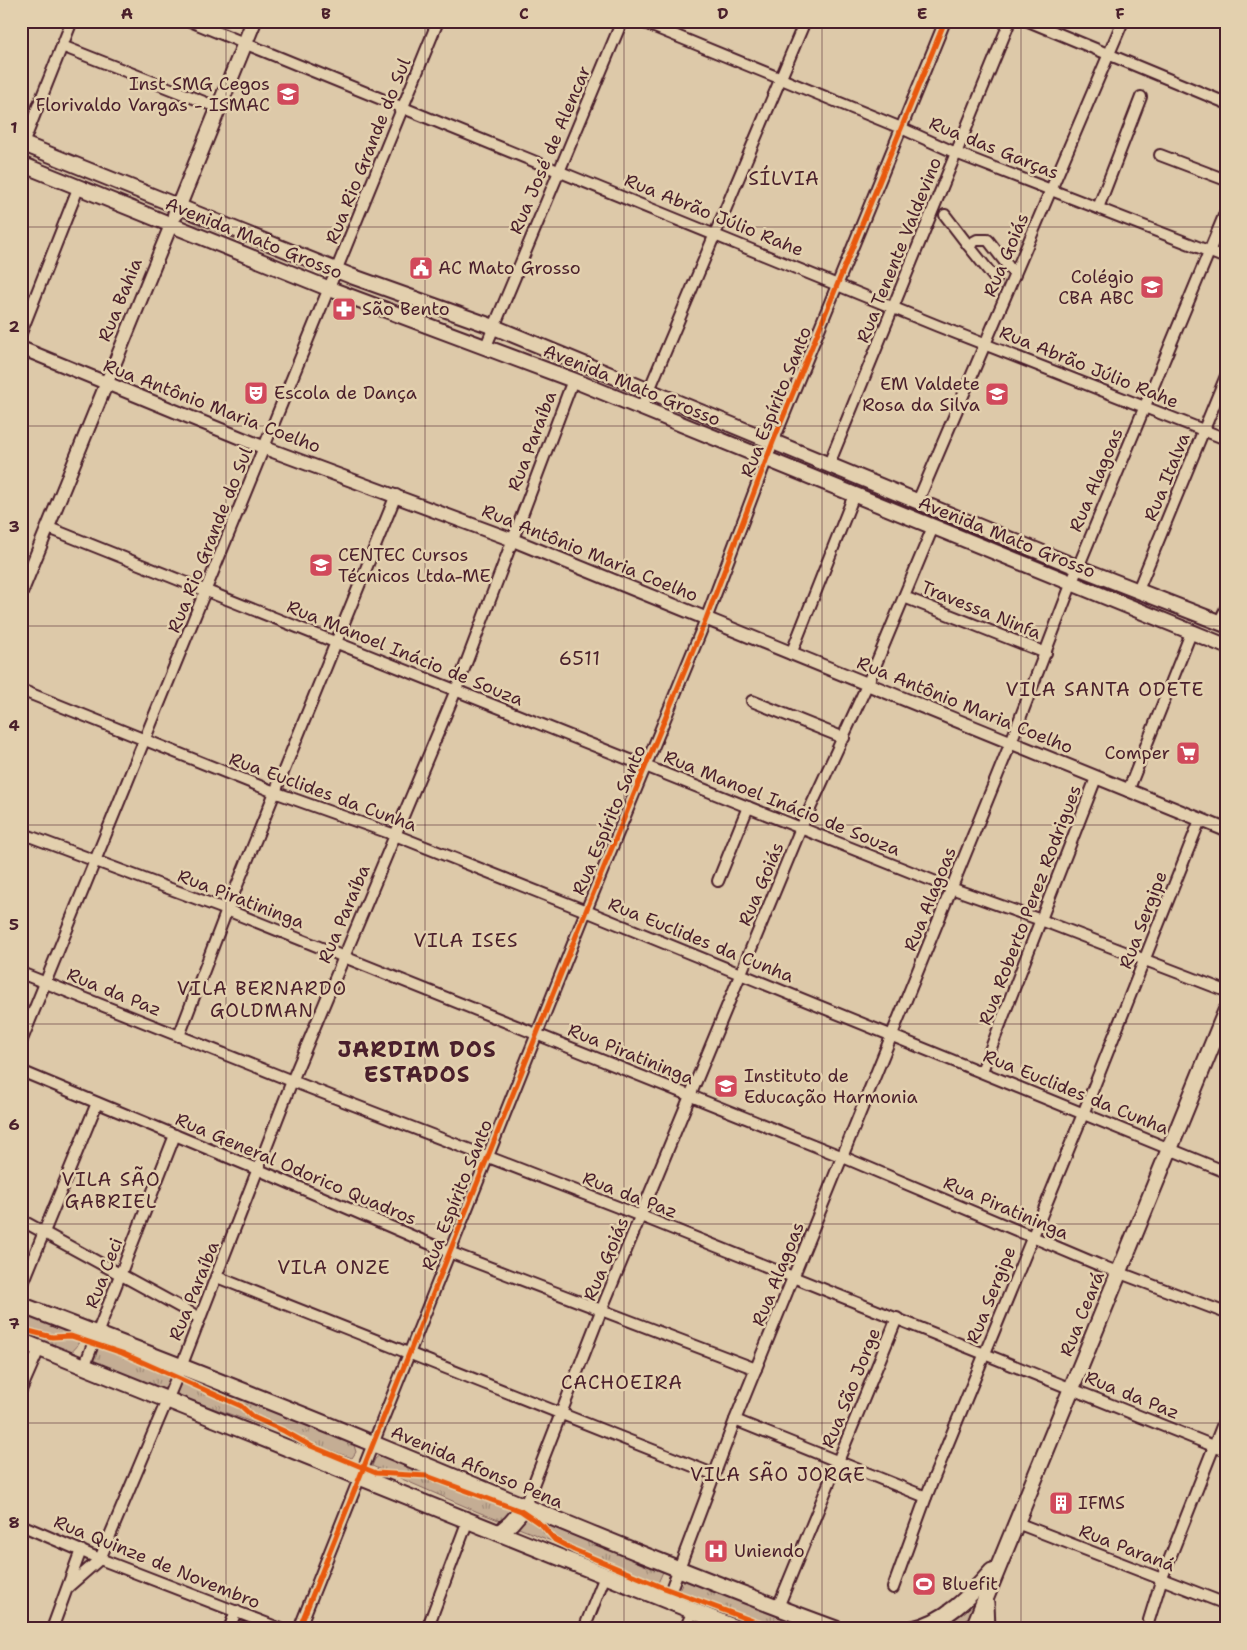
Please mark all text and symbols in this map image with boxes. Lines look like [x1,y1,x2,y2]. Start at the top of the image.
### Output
text: A [121,3,133,24]
text: B [321,3,331,24]
text: C [519,3,529,24]
text: D [717,3,729,24]
text: E [917,3,927,24]
text: F [1115,3,1125,24]
street label: Rua Rio Grande do Sul [320,54,416,247]
street label: Rua José de Alencar [504,62,596,238]
place label: Inst SMG Cegos Florivaldo Vargas - ISMAC [35,72,270,117]
school or university icon: Inst SMG Cegos Florivaldo Vargas - ISMAC [275,81,301,107]
street label: Rua das Garças [925,111,1063,185]
text: 1 [10,117,18,138]
street label: Rua Tenente Valdevino [851,154,947,346]
district label: SÍLVIA [748,165,820,191]
street label: Rua Abrão Júlio Rahe [621,168,807,262]
street label: Avenida Mato Grosso [162,191,346,285]
street label: Rua Goiás [978,209,1034,301]
street label: Rua Bahia [92,255,148,345]
public building icon: AC Mato Grosso [408,255,434,281]
place label: AC Mato Grosso [438,256,581,280]
place label: Colégio CBA ABC [1058,265,1134,310]
school or university icon: Colégio CBA ABC [1139,274,1165,300]
pharmacy icon: São Bento [331,296,357,322]
place label: São Bento [362,297,450,321]
text: 2 [8,316,20,337]
street label: Rua Abrão Júlio Rahe [996,320,1182,414]
street label: Rua Espírito Santo [735,323,817,481]
street label: Avenida Mato Grosso [540,338,724,432]
street label: Rua Antônio Maria Coelho [100,353,324,459]
place label: EM Valdete Rosa da Silva [862,372,980,417]
theatre icon: Escola de Dança [243,380,269,406]
place label: Escola de Dança [274,381,417,405]
school or university icon: EM Valdete Rosa da Silva [984,381,1010,407]
street label: Rua Paraíba [502,388,562,494]
street label: Rua Alagoas [1063,424,1129,536]
street label: Rua Italva [1138,429,1196,525]
street label: Rua Rio Grande do Sul [162,443,258,636]
street label: Avenida Mato Grosso [915,490,1099,584]
street label: Rua Antônio Maria Coelho [478,499,702,607]
text: 3 [8,516,20,537]
place label: CENTEC Cursos Técnicos Ltda-ME [338,543,491,588]
school or university icon: CENTEC Cursos Técnicos Ltda-ME [308,552,334,578]
street label: Travessa Ninfa [917,575,1045,645]
street label: Rua Manoel Inácio de Souza [283,594,527,712]
district label: 6511 [559,646,601,671]
street label: Rua Antônio Maria Coelho [853,651,1077,759]
district label: VILA SANTA ODETE [1006,677,1204,702]
text: 4 [8,715,20,736]
supermarket icon: Comper [1175,740,1201,766]
street label: Rua Espírito Santo [567,741,651,899]
place label: Comper [1105,741,1170,765]
street label: Rua Manoel Inácio de Souza [660,744,904,862]
street label: Rua Euclides da Cunha [226,747,420,837]
street label: Rua Roberto Perez Rodrigues [973,781,1087,1029]
street label: Rua Goiás [733,838,789,930]
street label: Rua Alagoas [898,843,962,955]
street label: Rua Paraíba [312,861,376,967]
street label: Rua Piratininga [174,864,308,934]
street label: Rua Sergipe [1113,868,1173,972]
street label: Rua Euclides da Cunha [605,892,797,988]
text: 5 [9,914,19,935]
district label: VILA ISES [413,928,519,953]
street label: Rua da Paz [63,962,165,1022]
district label: VILA BERNARDO GOLDMAN [177,976,347,1023]
street label: Rua Piratininga [564,1018,698,1090]
district label: JARDIM DOS ESTADOS [338,1035,496,1089]
street label: Rua Euclides da Cunha [980,1044,1172,1140]
place label: Instituto de Educação Harmonia [744,1064,918,1109]
school or university icon: Instituto de Educação Harmonia [713,1073,739,1099]
street label: Rua General Odorico Quadros [172,1107,420,1231]
text: 6 [8,1114,20,1135]
street label: Rua Espírito Santo [416,1116,498,1274]
district label: VILA SÃO GABRIEL [61,1166,161,1214]
street label: Rua da Paz [579,1166,681,1224]
street label: Rua Piratininga [940,1171,1072,1245]
street label: Rua Goiás [578,1213,634,1305]
street label: Rua Alagoas [746,1218,810,1330]
street label: Rua Ceci [80,1234,128,1312]
street label: Rua Paraíba [163,1238,225,1344]
street label: Rua Sergipe [961,1243,1021,1347]
district label: VILA ONZE [277,1255,391,1280]
street label: Rua Ceará [1054,1268,1110,1360]
text: 7 [8,1313,20,1334]
street label: Rua São Jorge [816,1324,886,1452]
street label: Rua da Paz [1081,1365,1183,1425]
district label: CACHOEIRA [561,1370,683,1395]
street label: Avenida Afonso Pena [387,1420,567,1514]
district label: VILA SÃO JORGE [690,1461,866,1487]
building icon: IFMS [1048,1490,1074,1516]
place label: IFMS [1078,1491,1125,1515]
street label: Rua Quinze de Novembro [50,1510,264,1614]
text: 8 [8,1512,20,1533]
street label: Rua Paraná [1076,1519,1178,1577]
hospital icon: Uniendo [703,1538,729,1564]
place label: Uniendo [734,1539,805,1563]
sports icon: Bluefit [911,1571,937,1597]
place label: Bluefit [942,1572,998,1596]

